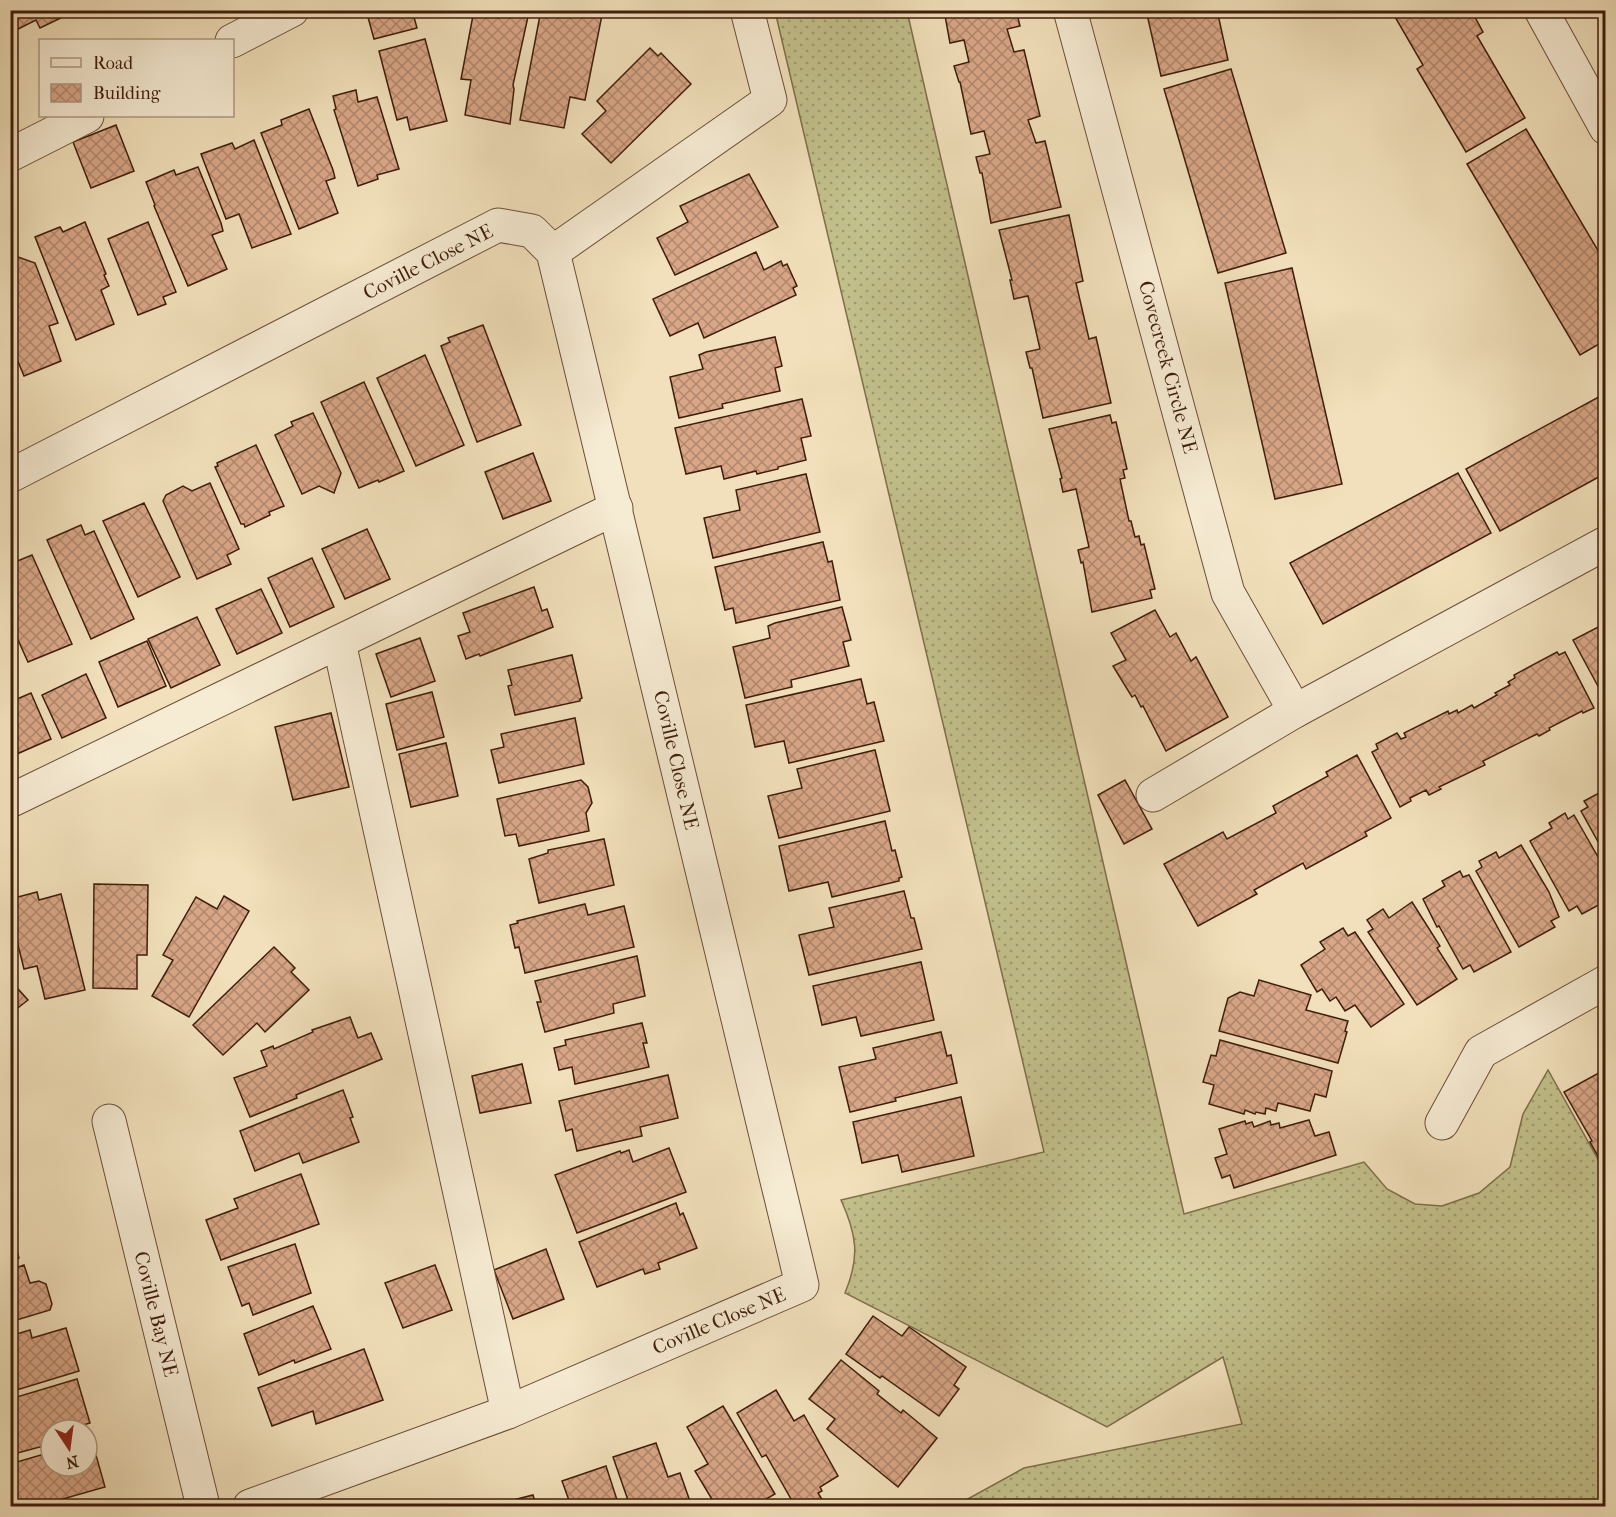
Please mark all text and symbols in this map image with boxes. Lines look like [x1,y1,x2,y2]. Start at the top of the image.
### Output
legend [39,39,234,117]
text: Road [93,53,133,74]
text: Building [93,83,161,104]
street label: Coville Close NE [359,219,497,305]
street label: Covecreek Circle NE [1134,278,1202,456]
street label: Coville Close NE [649,688,703,832]
street label: Coville Bay NE [129,1249,183,1379]
street label: Coville Close NE [649,1283,789,1359]
north arrow [39,1418,99,1478]
text: N [63,1452,80,1473]

